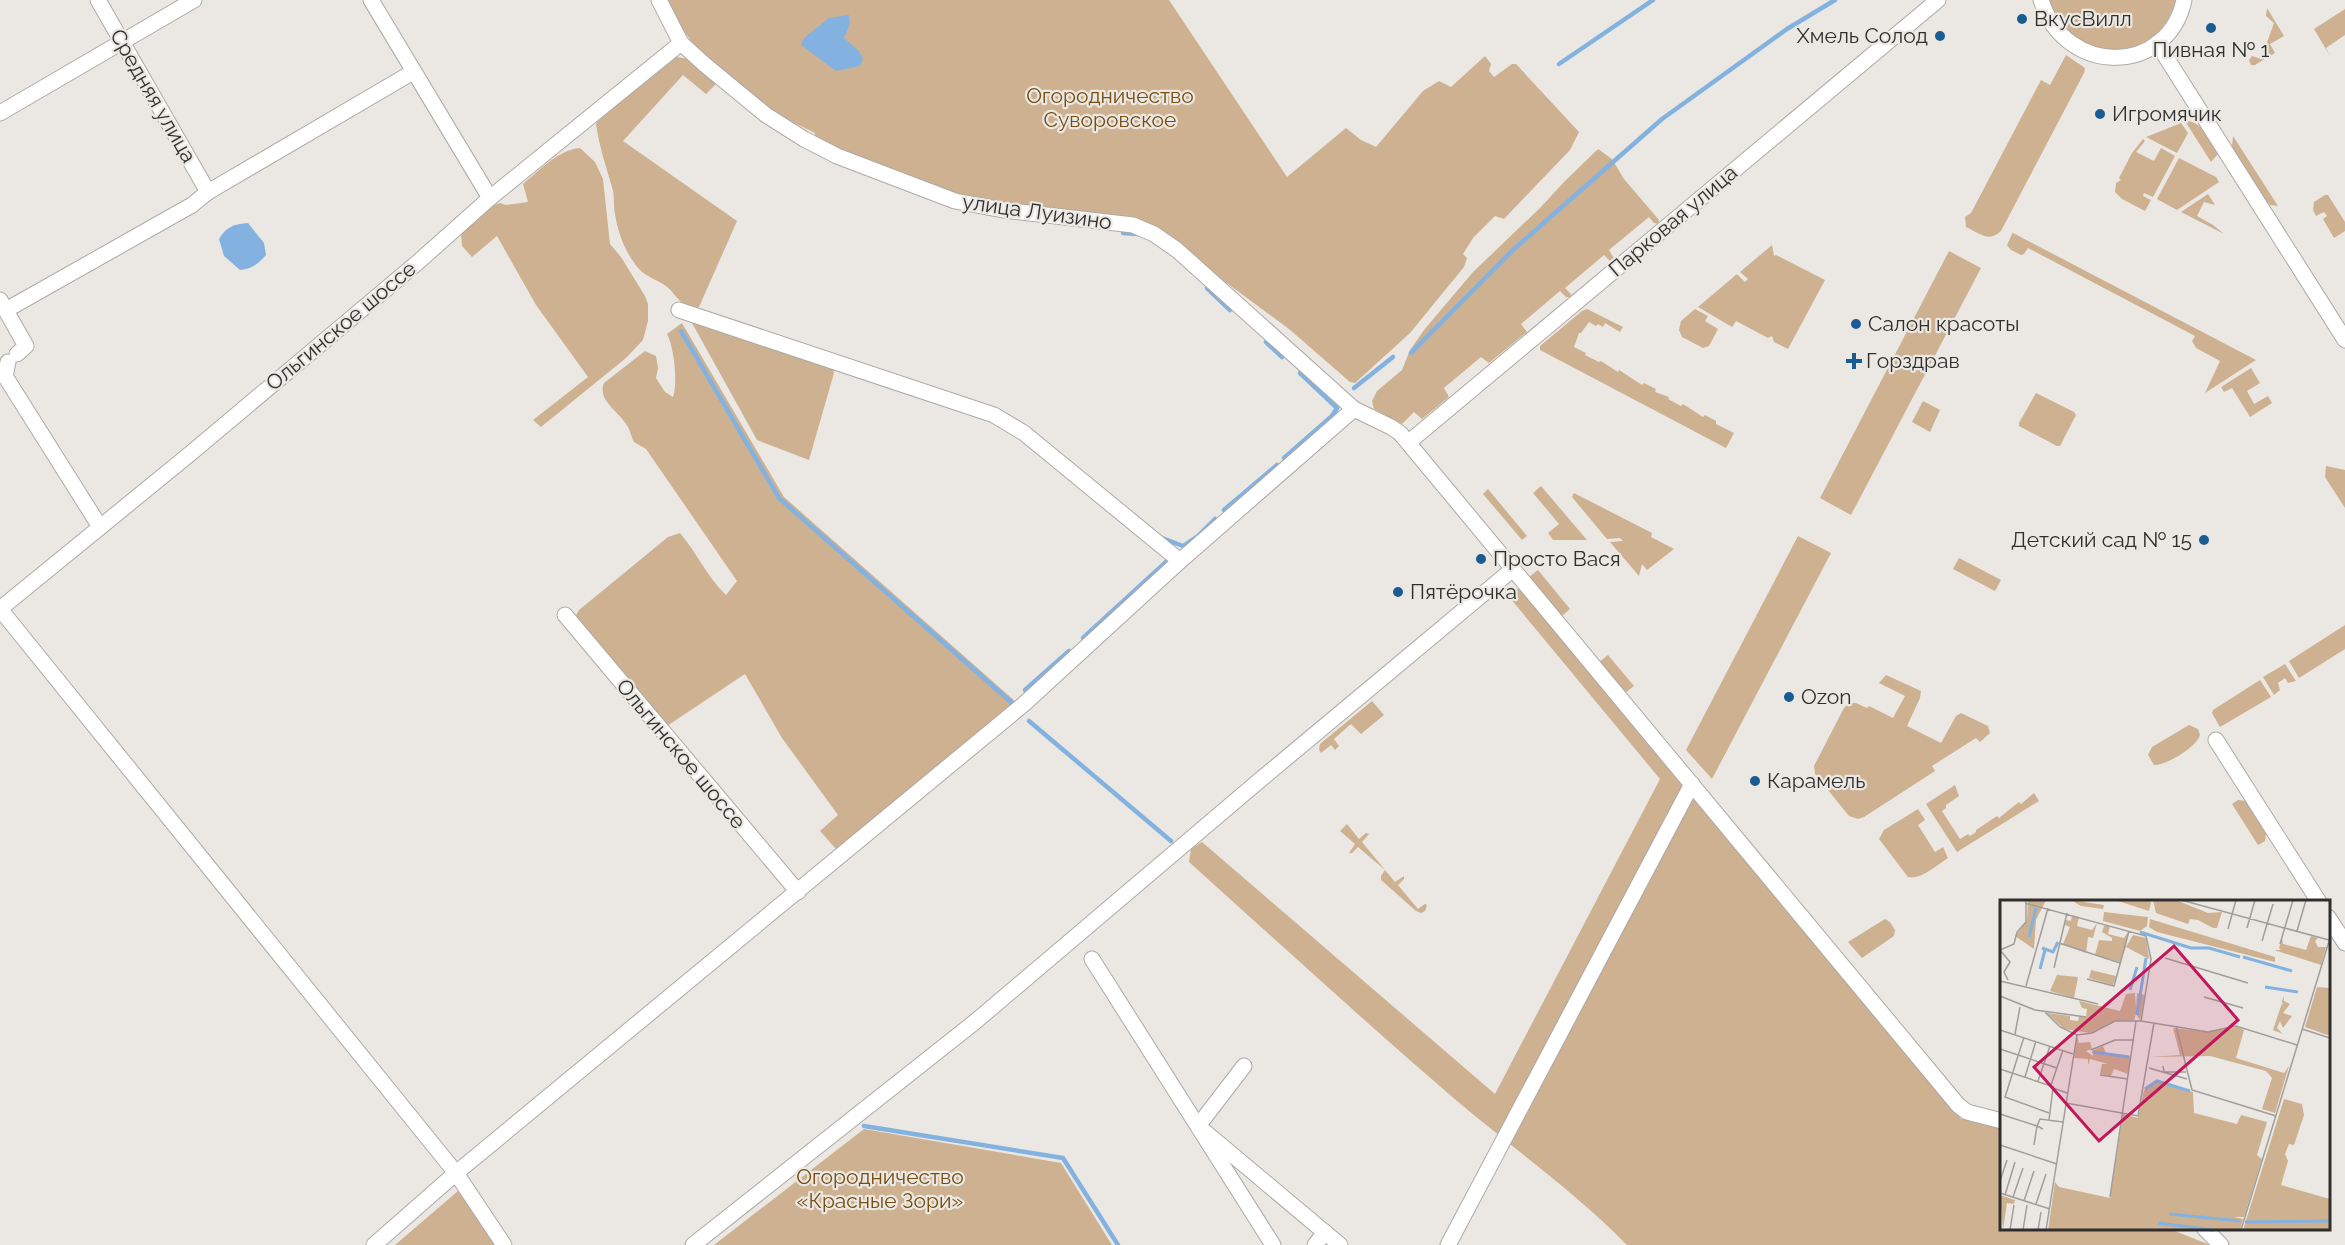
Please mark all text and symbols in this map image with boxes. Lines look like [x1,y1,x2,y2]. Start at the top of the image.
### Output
place label: ВкусВилл [2034,6,2132,31]
marker: ВкусВилл [2015,12,2029,26]
marker: Пивная № 1 [2204,21,2218,35]
place label: Хмель Солод [1797,23,1928,48]
street label: Средняя улица [105,25,202,167]
marker: Хмель Солод [1933,29,1947,43]
place label: Пивная № 1 [2153,37,2269,62]
park label: Огородничество Суворовское [1026,83,1194,132]
place label: Игромячик [2112,101,2222,126]
marker: Игромячик [2093,107,2107,121]
street label: Парковая улица [1603,160,1742,282]
street label: улица Луизино [961,189,1113,234]
street label: Ольгинское шоссе [261,256,421,396]
place label: Салон красоты [1868,311,2019,336]
marker: Салон красоты [1849,317,1863,331]
place label: Горздрав [1866,348,1960,373]
marker: Горздрав [1847,354,1861,368]
place label: Детский сад № 15 [2011,527,2192,552]
marker: Детский сад № 15 [2197,533,2211,547]
place label: Просто Вася [1493,546,1621,571]
marker: Просто Вася [1474,552,1488,566]
place label: Пятёрочка [1410,579,1517,604]
marker: Пятёрочка [1391,585,1405,599]
street label: Ольгинское шоссе [611,674,751,834]
place label: Ozon [1801,684,1852,709]
marker: Ozon [1782,690,1796,704]
place label: Карамель [1767,768,1865,793]
marker: Карамель [1748,774,1762,788]
inset map [2000,900,2330,1230]
park label: Огородничество «Красные Зори» [796,1164,964,1213]

